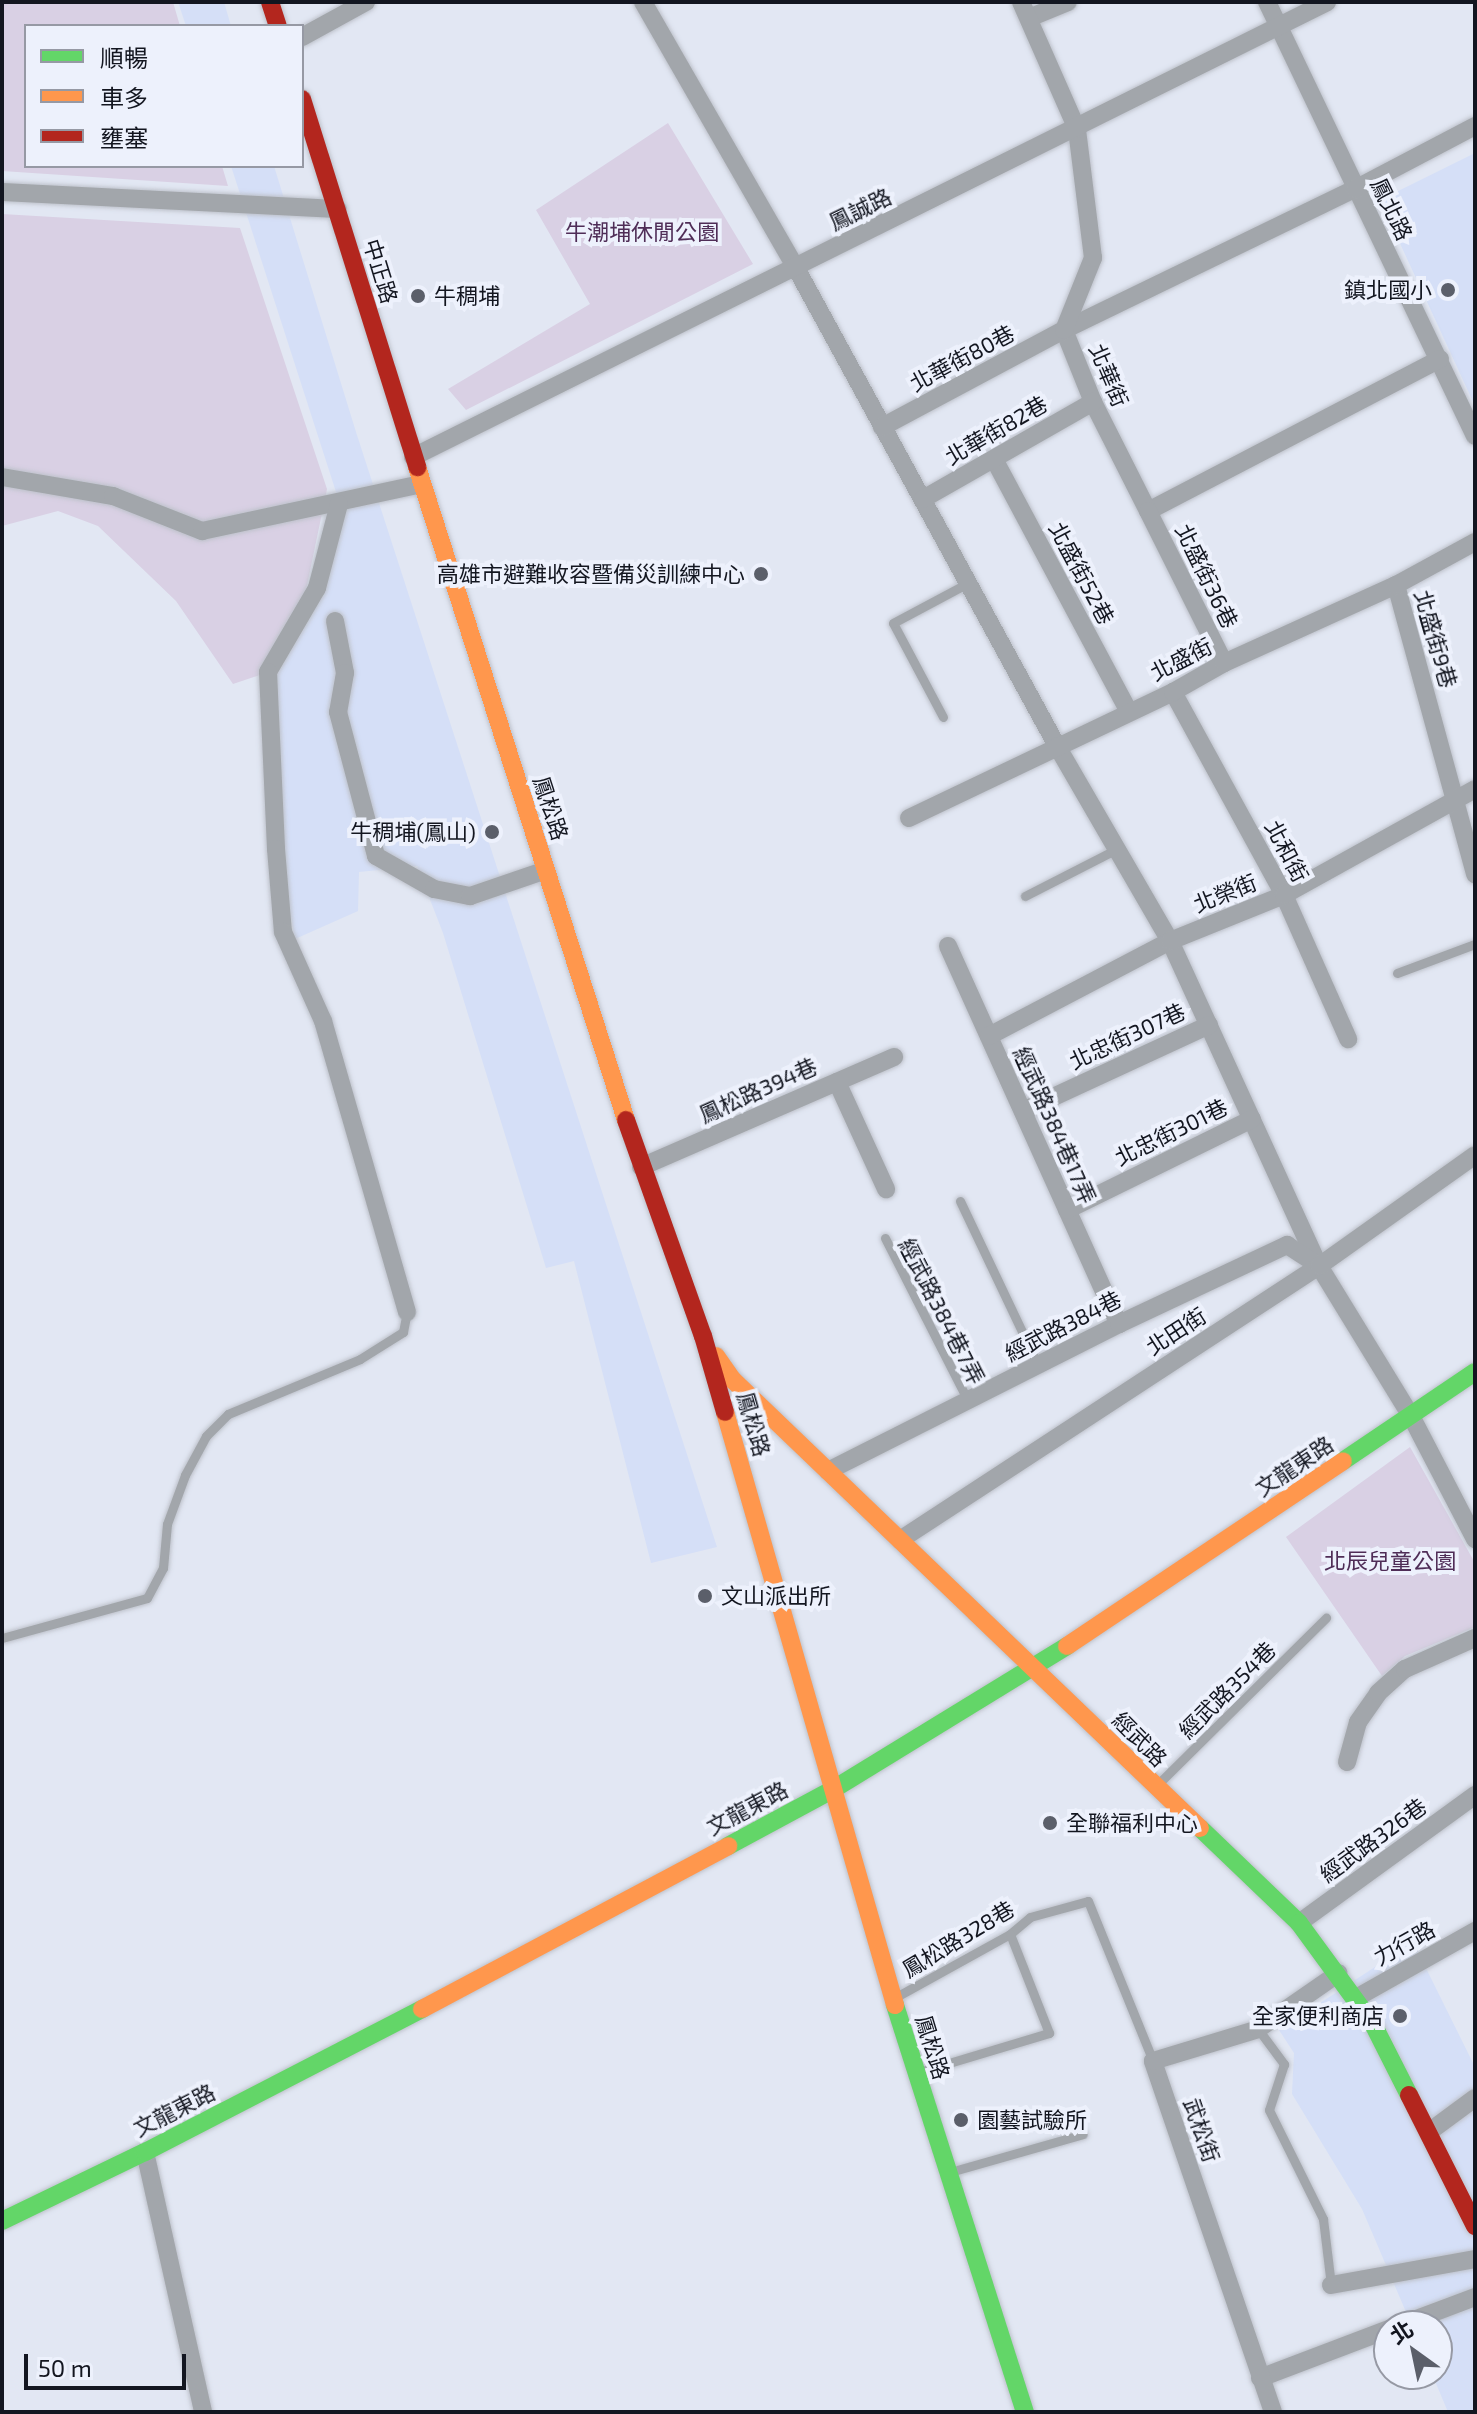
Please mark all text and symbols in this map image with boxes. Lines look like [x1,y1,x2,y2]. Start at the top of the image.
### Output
legend [24,24,304,168]
text: 順暢 [100,43,148,72]
text: 車多 [100,83,148,112]
text: 壅塞 [100,123,148,152]
street label: 鳳北路 [1366,174,1418,244]
street label: 鳳誠路 [825,183,895,235]
park label: 牛潮埔休閒公園 [565,219,719,245]
street label: 中正路 [359,236,403,306]
place label: 鎮北國小 [1344,277,1432,303]
marker: 鎮北國小 [1439,281,1457,299]
place label: 牛稠埔 [434,283,500,309]
marker: 牛稠埔 [409,287,427,305]
street label: 北華街80巷 [905,319,1019,397]
street label: 北華街 [1084,339,1134,411]
street label: 北華街82巷 [940,390,1052,470]
street label: 北盛街52巷 [1044,517,1120,629]
street label: 北盛街36巷 [1170,520,1244,632]
place label: 高雄市避難收容暨備災訓練中心 [437,561,745,587]
marker: 高雄市避難收容暨備災訓練中心 [752,565,770,583]
street label: 北盛街9巷 [1409,587,1463,691]
street label: 北盛街 [1146,632,1216,686]
street label: 鳳松路 [528,773,574,843]
street label: 北和街 [1260,816,1314,886]
place label: 牛稠埔(鳳山) [350,819,476,845]
marker: 牛稠埔(鳳山) [483,823,501,841]
street label: 北榮街 [1189,868,1261,918]
street label: 北忠街307巷 [1065,998,1189,1074]
street label: 經武路384巷17弄 [1009,1042,1101,1208]
street label: 鳳松路394巷 [695,1052,821,1128]
street label: 北忠街301巷 [1110,1093,1232,1171]
street label: 經武路384巷7弄 [894,1234,990,1388]
street label: 經武路384巷 [1000,1285,1126,1367]
street label: 北田街 [1141,1302,1211,1360]
street label: 鳳松路 [732,1389,776,1459]
street label: 文龍東路 [1250,1430,1338,1502]
park label: 北辰兒童公園 [1324,1548,1456,1574]
place label: 文山派出所 [721,1583,831,1609]
marker: 文山派出所 [696,1587,714,1605]
street label: 經武路354巷 [1173,1636,1281,1744]
street label: 經武路 [1107,1706,1173,1772]
street label: 文龍東路 [702,1776,792,1840]
street label: 經武路326巷 [1315,1793,1431,1887]
place label: 全聯福利中心 [1066,1810,1198,1836]
marker: 全聯福利中心 [1041,1814,1059,1832]
street label: 鳳松路328巷 [897,1895,1019,1983]
street label: 力行路 [1369,1915,1439,1971]
place label: 全家便利商店 [1252,2003,1384,2029]
marker: 全家便利商店 [1391,2007,1409,2025]
street label: 鳳松路 [911,2012,955,2082]
street label: 文龍東路 [129,2078,219,2142]
street label: 武松街 [1179,2095,1225,2165]
place label: 園藝試驗所 [977,2107,1087,2133]
marker: 園藝試驗所 [952,2111,970,2129]
north arrow [1373,2310,1453,2390]
text: 北 [1385,2315,1417,2348]
scale bar [28,2338,190,2388]
text: 50 m [38,2353,92,2382]

